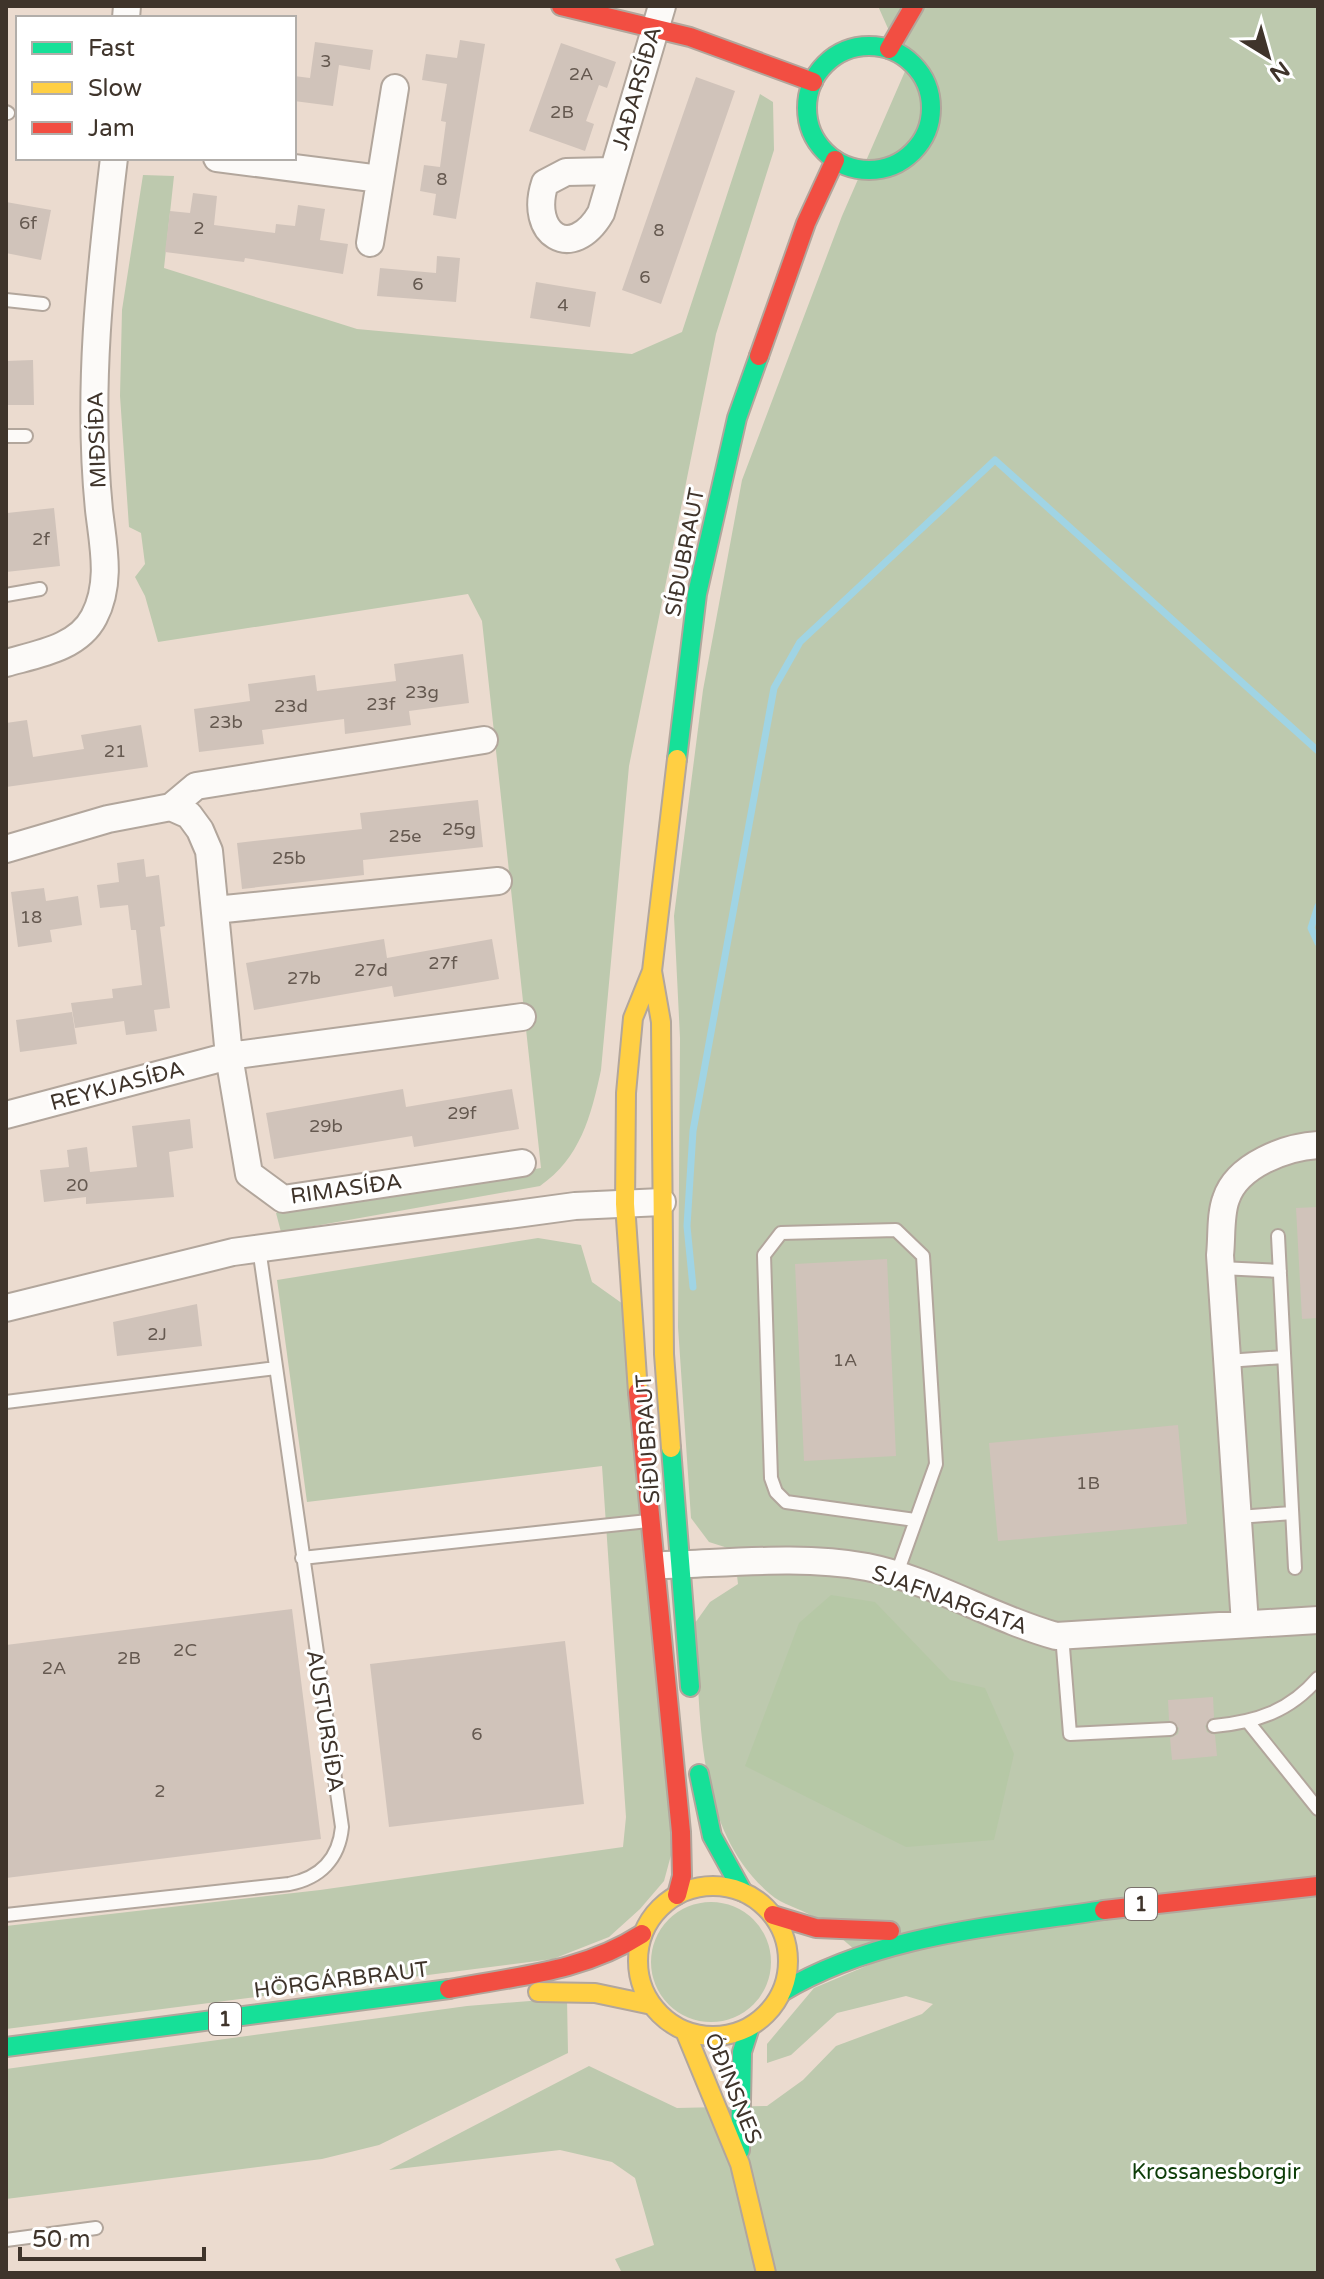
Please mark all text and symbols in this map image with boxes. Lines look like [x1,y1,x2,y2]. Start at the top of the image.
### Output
legend [16,16,296,160]
north arrow [1228,16,1308,96]
street label: JAÐARSÍÐA [606,23,667,153]
text: Fast [88,34,135,63]
house number: 3 [320,50,332,72]
text: N [1265,55,1294,87]
house number: 2A [569,63,593,85]
text: Slow [88,74,142,103]
house number: 2B [550,101,574,123]
text: Jam [88,114,135,143]
house number: 8 [436,168,448,190]
house number: 6f [19,212,37,234]
house number: 2 [193,217,205,239]
house number: 8 [653,219,665,241]
house number: 6 [639,266,651,288]
house number: 6 [412,273,424,295]
house number: 4 [557,294,569,316]
street label: MIÐSÍÐA [81,391,112,489]
street label: SÍÐUBRAUT [659,485,710,619]
house number: 2f [32,528,50,550]
house number: 23g [405,681,439,703]
house number: 23f [366,693,396,715]
house number: 23d [274,695,308,717]
house number: 23b [209,711,243,733]
house number: 21 [104,740,126,762]
house number: 25g [442,818,476,840]
house number: 25e [389,825,421,847]
house number: 25b [272,847,306,869]
house number: 18 [20,906,42,928]
house number: 27f [428,952,458,974]
house number: 27d [354,959,388,981]
house number: 27b [287,967,321,989]
street label: REYKJASÍÐA [47,1055,187,1116]
house number: 29f [447,1102,477,1124]
house number: 29b [309,1115,343,1137]
street label: RIMASÍÐA [289,1167,403,1210]
house number: 20 [66,1174,88,1196]
house number: 2J [147,1323,167,1345]
house number: 1A [833,1349,857,1371]
street label: SÍÐUBRAUT [629,1373,666,1505]
house number: 1B [1076,1472,1100,1494]
street label: SJAFNARGATA [868,1560,1031,1640]
house number: 2C [173,1639,197,1661]
house number: 2B [117,1647,141,1669]
street label: AUSTURSÍÐA [301,1648,350,1794]
house number: 2A [42,1657,66,1679]
house number: 6 [471,1723,483,1745]
house number: 2 [154,1780,166,1802]
road number: 1 [1125,1888,1157,1920]
street label: HÖRGÁRBRAUT [252,1955,431,2004]
road number: 1 [209,2003,241,2035]
street label: ÓÐINSNES [699,2029,768,2148]
park label: Krossanesborgir [1131,2159,1301,2185]
scale bar [20,2211,204,2261]
text: 50 m [32,2225,90,2254]

